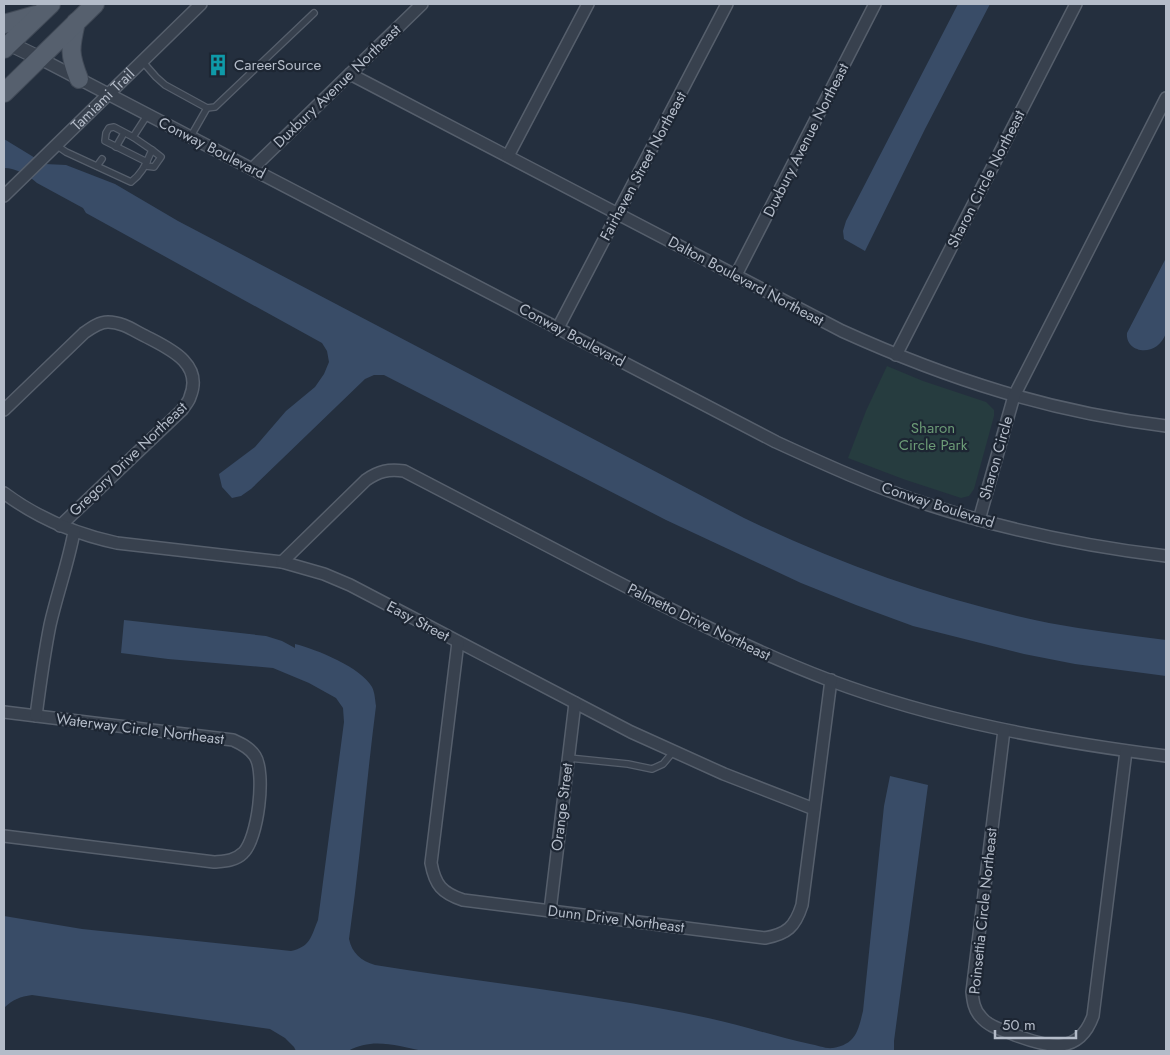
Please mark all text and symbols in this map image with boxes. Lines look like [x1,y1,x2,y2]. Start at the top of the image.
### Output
street label: Duxbury Avenue Northeast [268,19,406,153]
building icon: CareerSource [205,52,231,78]
place label: CareerSource [234,54,321,76]
street label: Duxbury Avenue Northeast [758,59,855,221]
street label: Tamiami Trail [66,63,140,136]
street label: Fairhaven Street Northeast [594,87,692,245]
street label: Sharon Circle Northeast [942,106,1030,252]
street label: Conway Boulevard [155,112,269,184]
street label: Dalton Boulevard Northeast [664,231,828,332]
street label: Conway Boulevard [515,298,629,372]
street label: Gregory Drive Northeast [64,396,192,521]
street label: Sharon Circle [974,413,1019,502]
park label: Sharon Circle Park [899,417,968,456]
street label: Conway Boulevard [879,476,997,534]
street label: Palmetto Drive Northeast [624,578,775,666]
street label: Easy Street [383,595,454,647]
street label: Waterway Circle Northeast [55,708,226,750]
street label: Orange Street [546,761,578,852]
street label: Poinsettia Circle Northeast [963,826,1003,995]
street label: Dunn Drive Northeast [547,900,686,938]
scale bar [995,1008,1076,1040]
text: 50 m [1002,1014,1036,1036]

